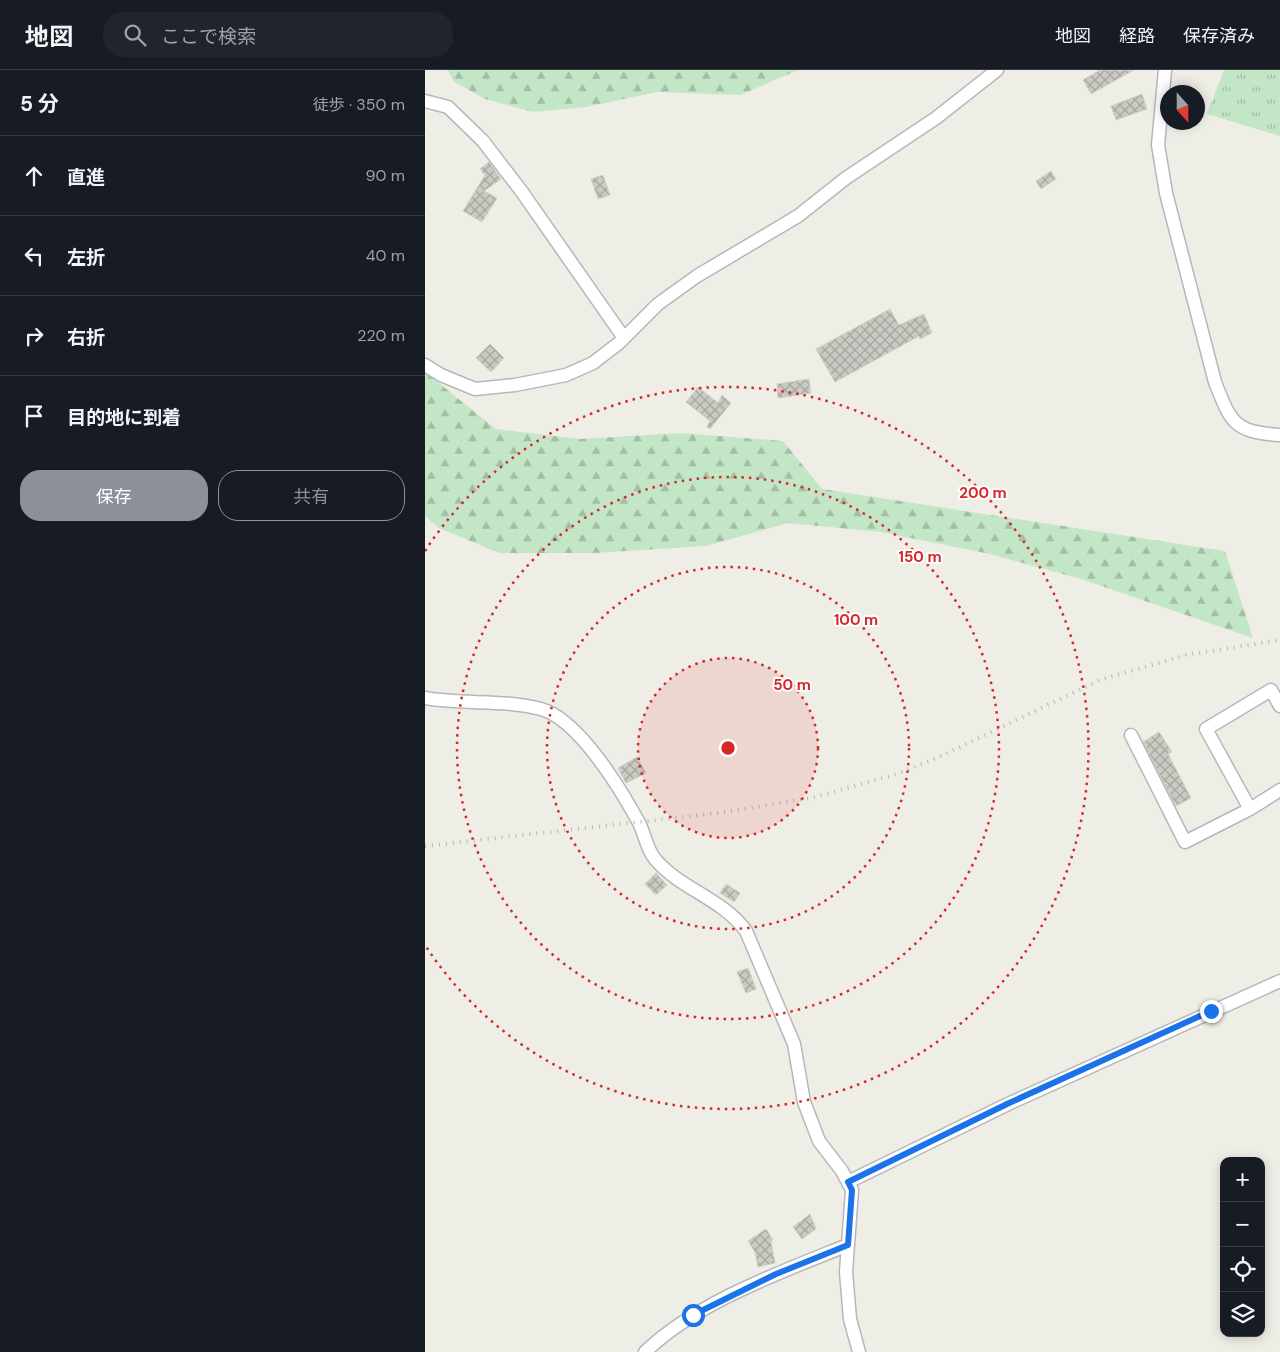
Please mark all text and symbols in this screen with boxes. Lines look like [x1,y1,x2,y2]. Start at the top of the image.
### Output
search box [103,12,453,57]
text: 地図 [25,21,73,52]
icon: search [121,21,149,49]
text: ここで検索 [161,24,256,49]
text: 地図 [1055,24,1091,48]
text: 経路 [1119,24,1155,48]
text: 保存済み [1183,24,1255,48]
north arrow [1160,85,1205,130]
text: 5 分 [20,90,59,118]
text: 徒歩 · 350 m [313,94,405,115]
icon: ahead [20,162,48,190]
text: 直進 [67,165,105,190]
text: 90 m [365,165,405,186]
icon: left [20,242,48,270]
text: 左折 [67,245,105,270]
text: 40 m [366,245,405,266]
icon: right [20,322,48,350]
text: 右折 [67,325,105,350]
text: 220 m [357,325,405,346]
icon: arrive [20,402,48,430]
text: 目的地に到着 [67,405,181,430]
button: 保存 [20,470,208,521]
button: 共有 [218,470,405,521]
text: 200 m [959,483,1007,503]
text: 150 m [899,547,942,567]
text: 100 m [834,610,878,630]
text: 50 m [773,675,811,695]
centre of rings [719,739,737,757]
route end [1200,1000,1223,1023]
map controls [1220,1157,1265,1337]
button: + [1220,1157,1265,1202]
button: − [1220,1202,1265,1247]
button: locate [1220,1247,1265,1292]
button: layers [1220,1292,1265,1337]
route start [682,1304,705,1327]

